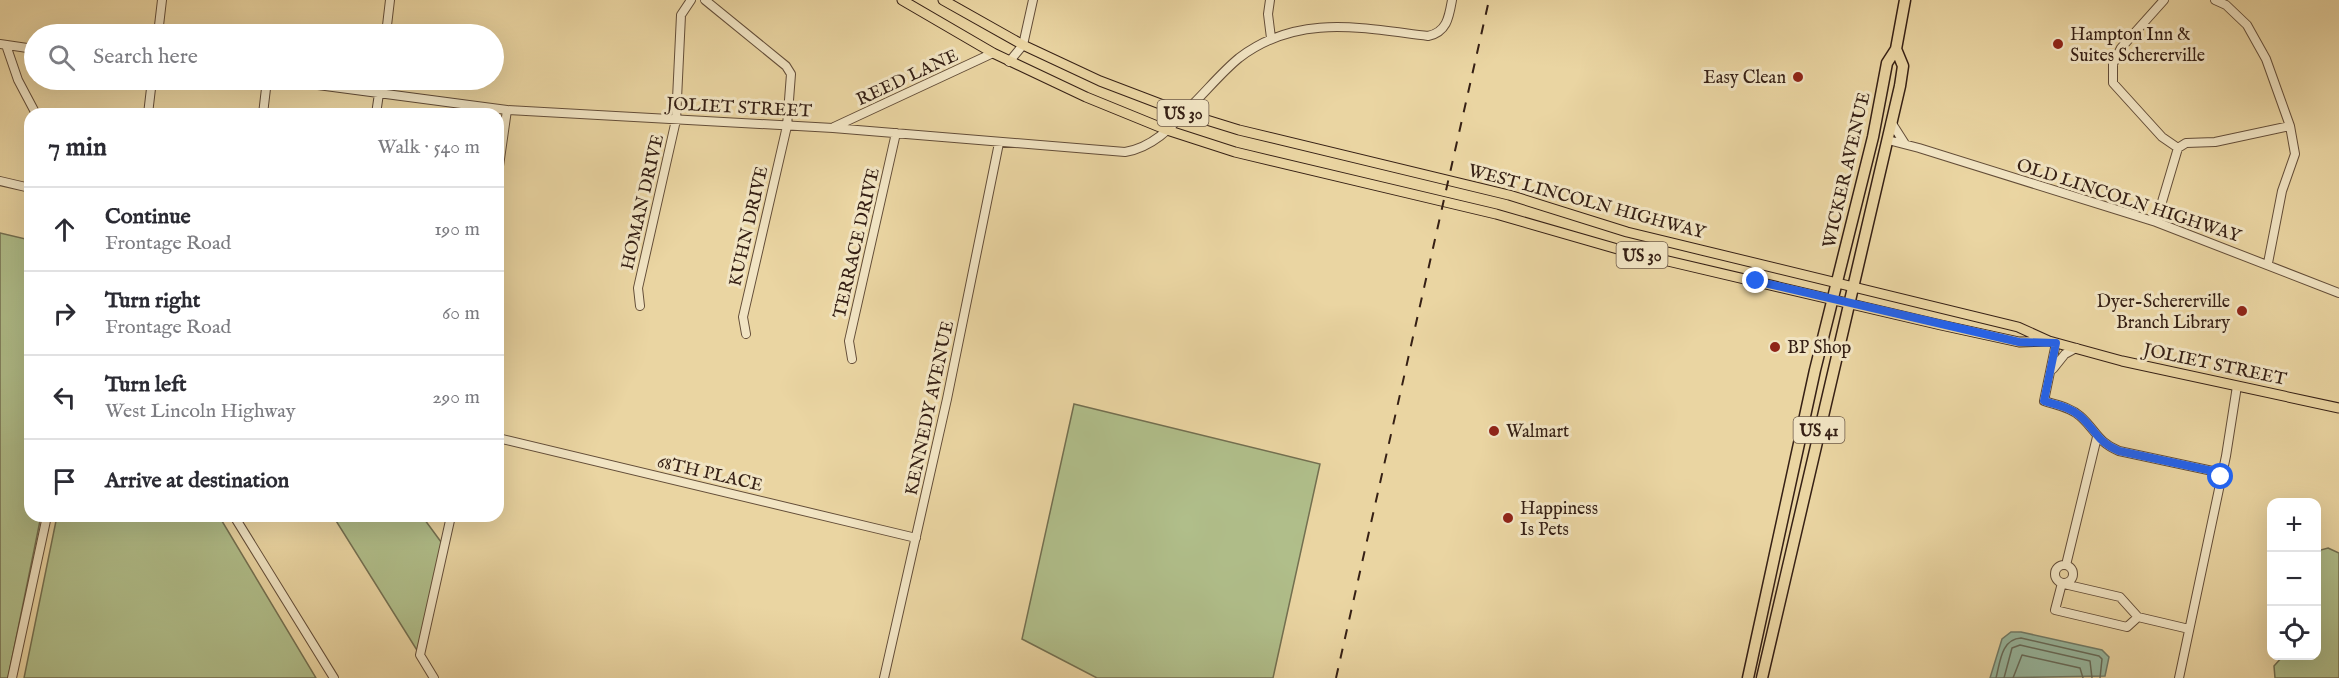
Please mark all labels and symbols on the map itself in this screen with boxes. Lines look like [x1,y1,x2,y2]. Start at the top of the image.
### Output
place label: Hampton Inn & Suites Schererville [2070,24,2205,68]
marker: Hampton Inn & Suites Schererville [2051,37,2065,51]
street label: REED LANE [853,45,962,112]
place label: Easy Clean [1703,67,1786,90]
marker: Easy Clean [1791,70,1805,84]
street label: WICKER AVENUE [1818,90,1877,251]
street label: JOLIET STREET [664,93,812,124]
road number: US 30 [1158,100,1208,126]
street label: HOMAN DRIVE [617,132,670,272]
street label: OLD LINCOLN HIGHWAY [2013,154,2244,249]
street label: WEST LINCOLN HIGHWAY [1465,160,1709,245]
street label: KUHN DRIVE [724,164,774,289]
street label: TERRACE DRIVE [829,166,886,321]
road number: US 30 [1616,242,1668,268]
route end [1742,267,1768,293]
place label: Dyer-Schererville Branch Library [2097,291,2230,335]
marker: Dyer-Schererville Branch Library [2235,304,2249,318]
street label: KENNEDY AVENUE [901,319,960,498]
place label: BP Shop [1787,337,1852,360]
street label: JOLIET STREET [2139,339,2288,392]
marker: BP Shop [1768,340,1782,354]
road number: US 41 [1794,417,1844,443]
place label: Walmart [1506,421,1569,444]
marker: Walmart [1487,424,1501,438]
street label: 68TH PLACE [655,451,765,498]
route start [2207,463,2233,489]
place label: Happiness Is Pets [1520,498,1598,542]
marker: Happiness Is Pets [1501,511,1515,525]

